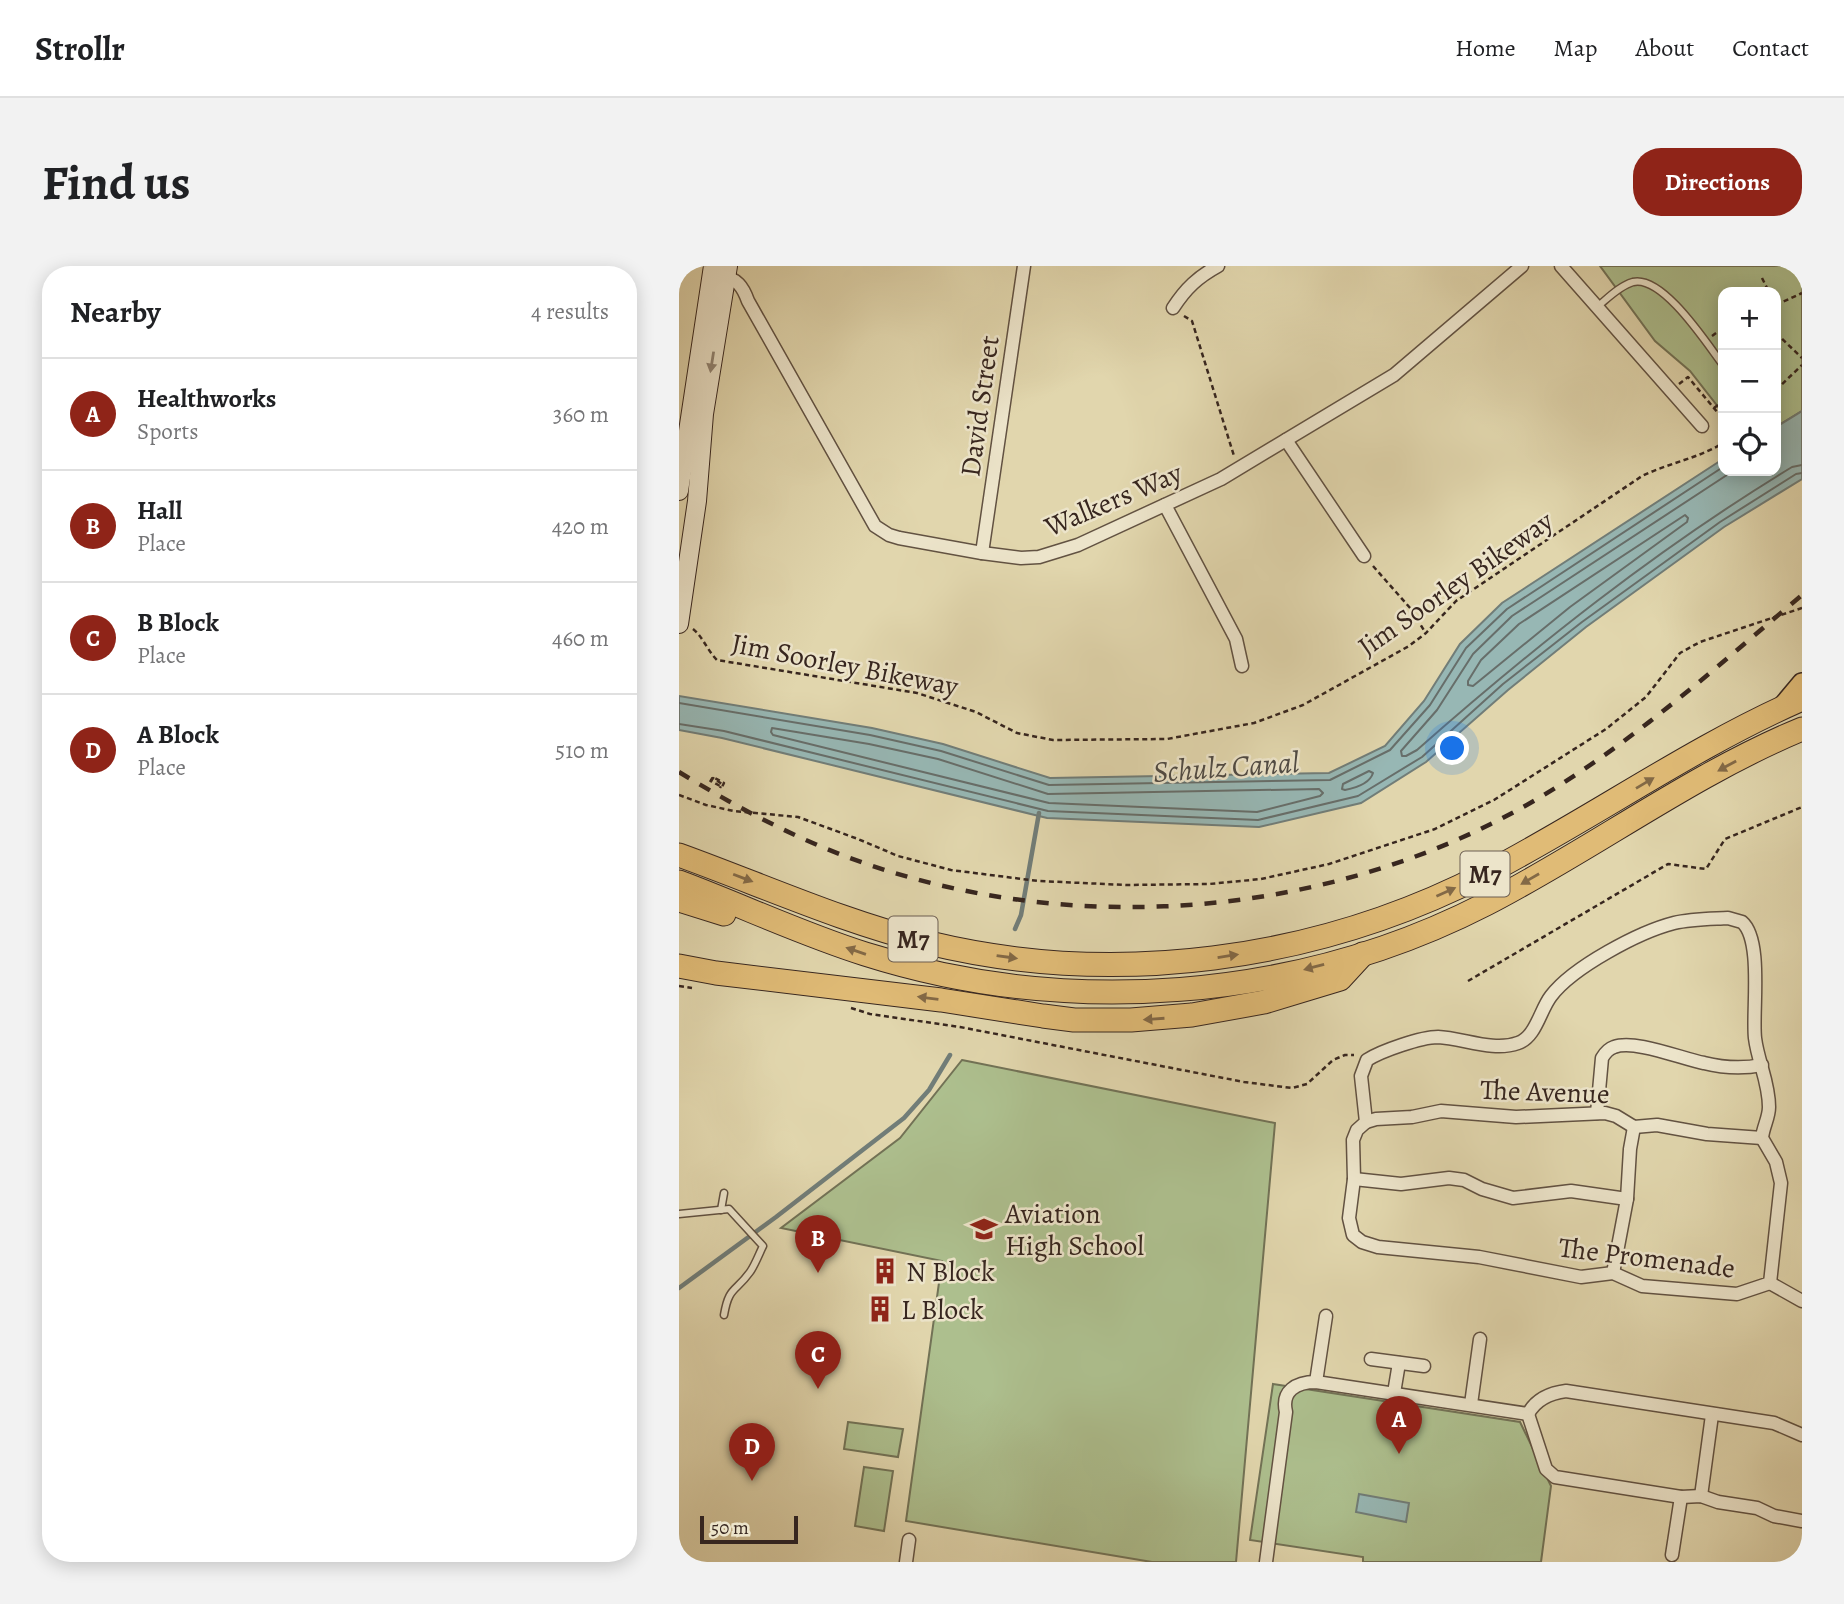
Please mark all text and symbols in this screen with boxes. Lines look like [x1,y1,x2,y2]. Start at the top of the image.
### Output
text: Strollr [35,26,125,71]
text: Home [1455,32,1516,64]
text: Map [1554,32,1598,64]
text: About [1636,32,1694,64]
text: Contact [1732,32,1809,64]
button: Directions [1633,148,1802,216]
text: Find us [42,149,190,216]
map controls [1718,287,1781,476]
button: + [1718,287,1781,350]
text: Nearby [70,292,161,332]
text: 4 results [531,296,609,327]
street label: David Street [951,333,1009,479]
button: − [1718,350,1781,413]
one-way arrow [706,351,717,373]
text: Healthworks [137,381,276,416]
text: A [86,399,100,430]
text: 360 m [553,399,609,430]
button: locate [1718,413,1781,476]
text: Sports [137,416,198,447]
street label: Walkers Way [1038,454,1188,546]
text: Hall [137,493,182,528]
street label: Jim Soorley Bikeway [1350,502,1561,665]
text: B [86,511,100,542]
text: 420 m [552,511,609,542]
text: Place [137,528,186,559]
text: B Block [137,605,219,640]
text: C [86,623,100,654]
text: 460 m [552,623,609,654]
street label: Jim Soorley Bikeway [728,624,962,706]
text: Place [137,640,186,671]
text: A Block [137,717,219,752]
your location [1435,731,1469,765]
text: D [85,735,101,766]
text: 510 m [555,735,609,766]
water label: Schulz Canal [1152,742,1301,792]
text: Place [137,752,186,783]
one-way arrow [1716,759,1736,771]
one-way arrow [1635,777,1654,789]
road number: M7 [1461,852,1509,896]
one-way arrow [733,873,754,884]
one-way arrow [1520,873,1539,886]
one-way arrow [1435,887,1456,898]
road number: M7 [889,916,937,961]
one-way arrow [845,945,866,956]
one-way arrow [1217,950,1239,961]
one-way arrow [996,952,1018,963]
one-way arrow [1303,962,1325,973]
one-way arrow [917,992,939,1003]
one-way arrow [1143,1014,1165,1025]
street label: The Avenue [1480,1071,1610,1113]
place label: Aviation High School [1004,1195,1144,1265]
school or university icon: Aviation High School [969,1214,999,1244]
pin: B [795,1215,841,1273]
street label: The Promenade [1557,1228,1737,1288]
place label: N Block [906,1253,995,1291]
building icon: N Block [870,1256,900,1286]
place label: L Block [901,1291,984,1329]
building icon: L Block [865,1294,895,1324]
pin: C [795,1331,841,1389]
pin: A [1376,1396,1422,1454]
pin: D [729,1423,775,1481]
scale bar [700,1513,798,1545]
text: 50 m [711,1515,749,1541]

